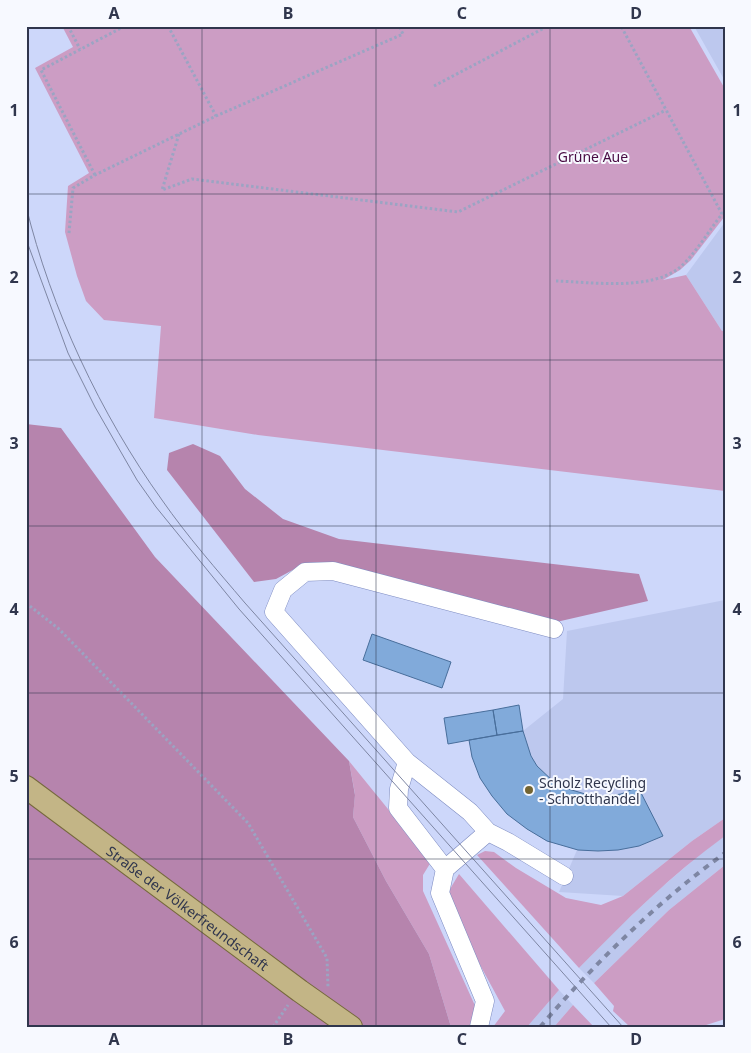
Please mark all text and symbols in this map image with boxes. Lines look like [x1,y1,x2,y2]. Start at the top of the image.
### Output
text: A [108,2,120,24]
text: B [283,2,293,24]
text: C [457,2,467,24]
text: D [630,2,642,24]
text: 1 [9,99,19,121]
text: 1 [732,99,742,121]
park label: Grüne Aue [558,147,628,166]
text: 2 [9,266,19,288]
text: 2 [732,266,742,288]
text: 3 [9,432,19,454]
text: 3 [732,432,742,454]
text: 4 [9,598,19,620]
text: 4 [732,598,742,620]
text: 5 [9,765,19,787]
text: 5 [732,765,742,787]
place label: Scholz Recycling - Schrotthandel [539,773,646,808]
marker: Scholz Recycling - Schrotthandel [523,784,535,796]
street label: Straße der Völkerfreundschaft [103,841,273,974]
text: 6 [9,931,19,953]
text: 6 [732,931,742,953]
text: A [108,1028,120,1050]
text: B [283,1028,293,1050]
text: C [457,1028,467,1050]
text: D [630,1028,642,1050]

